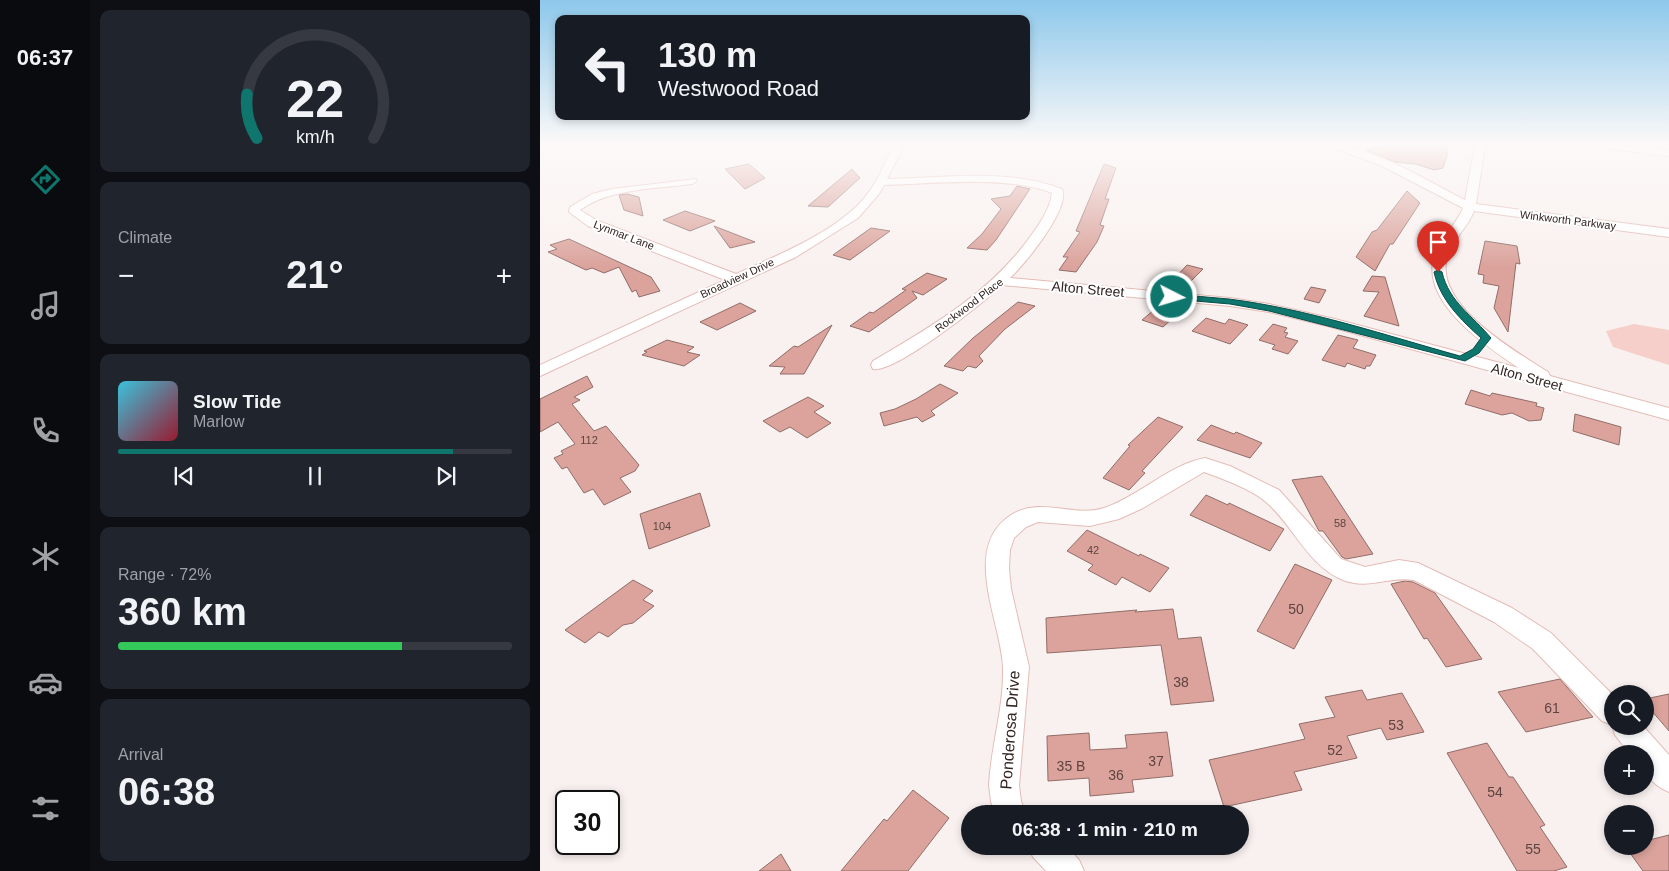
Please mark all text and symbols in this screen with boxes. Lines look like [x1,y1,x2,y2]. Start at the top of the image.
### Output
icon: left [575,35,640,100]
text: 130 m [658,35,757,74]
text: 06:37 [17,45,73,70]
text: 22 [286,70,344,128]
text: Westwood Road [658,76,819,101]
text: km/h [296,127,334,147]
icon: directions [28,162,63,197]
street label: Winkworth Parkway [1519,208,1617,232]
street label: Lynmar Lane [592,218,656,252]
pin [1417,221,1459,272]
icon: arrive [1424,228,1452,256]
text: Climate [118,229,172,246]
text: 21° [286,254,344,296]
street label: Broadview Drive [698,256,776,300]
text: − [118,260,134,291]
text: + [496,260,512,291]
position arrow [1145,270,1197,322]
street label: Rockwood Place [933,276,1005,334]
street label: Alton Street [1051,278,1125,300]
icon: music [28,288,63,323]
street label: Alton Street [1490,360,1565,394]
text: Slow Tide [193,391,281,412]
icon: phone [28,413,63,448]
text: Marlow [193,413,245,430]
house number: 112 [580,434,598,446]
icon: previous [170,462,198,490]
icon: pause [301,462,329,490]
icon: next [432,462,460,490]
house number: 58 [1334,517,1346,529]
house number: 104 [653,520,671,532]
icon: climate [28,539,63,574]
house number: 42 [1087,544,1099,556]
text: Range · 72% [118,566,211,583]
text: 360 km [118,591,247,633]
house number: 50 [1288,601,1304,617]
icon: car [28,665,63,700]
street label: Ponderosa Drive [997,670,1023,790]
house number: 38 [1173,674,1189,690]
map controls [1604,685,1654,855]
button: search [1604,685,1654,735]
house number: 61 [1544,700,1560,716]
house number: 53 [1388,717,1404,733]
house number: 52 [1327,742,1343,758]
button: + [1604,745,1654,795]
text: Arrival [118,746,163,763]
house number: 37 [1148,753,1164,769]
house number: 35 B [1057,758,1085,774]
house number: 36 [1108,767,1124,783]
text: 06:38 [118,771,215,813]
house number: 54 [1487,784,1503,800]
speed limit sign: 30 [555,790,620,855]
icon: filters [28,791,63,826]
button: − [1604,805,1654,855]
text: 06:38 · 1 min · 210 m [1012,819,1198,840]
house number: 55 [1525,841,1541,857]

